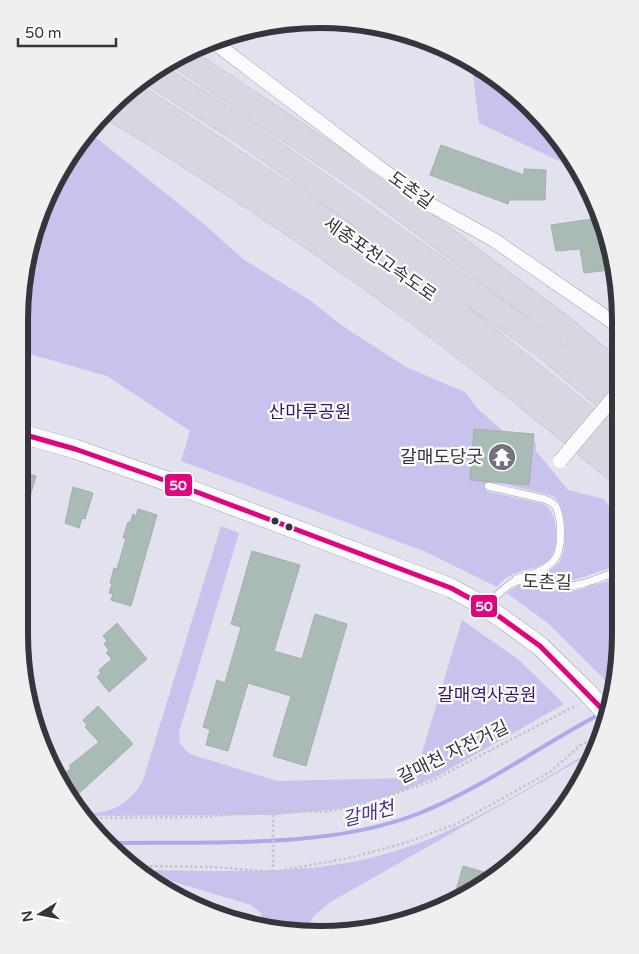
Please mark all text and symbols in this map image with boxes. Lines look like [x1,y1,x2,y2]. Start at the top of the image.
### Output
scale bar [18,15,115,47]
text: 50 m [25,24,62,42]
street label: 도촌길 [384,166,438,214]
street label: 세종포천고속도로 [319,212,441,306]
park label: 산마루공원 [269,401,351,423]
temple icon: 갈매도당굿 [487,442,517,472]
place label: 갈매도당굿 [400,446,483,468]
line badge: 50 [164,473,193,497]
text: 50 [169,477,187,494]
unlabelled marker [270,516,280,526]
unlabelled marker [284,522,294,532]
street label: 도촌길 [522,570,572,594]
line badge: 50 [470,594,498,618]
text: 50 [475,598,493,615]
park label: 갈매역사공원 [437,684,537,706]
street label: 갈매천 자전거길 [394,716,512,788]
water label: 갈매천 [340,797,398,831]
north arrow [15,889,65,939]
text: N [18,909,37,923]

